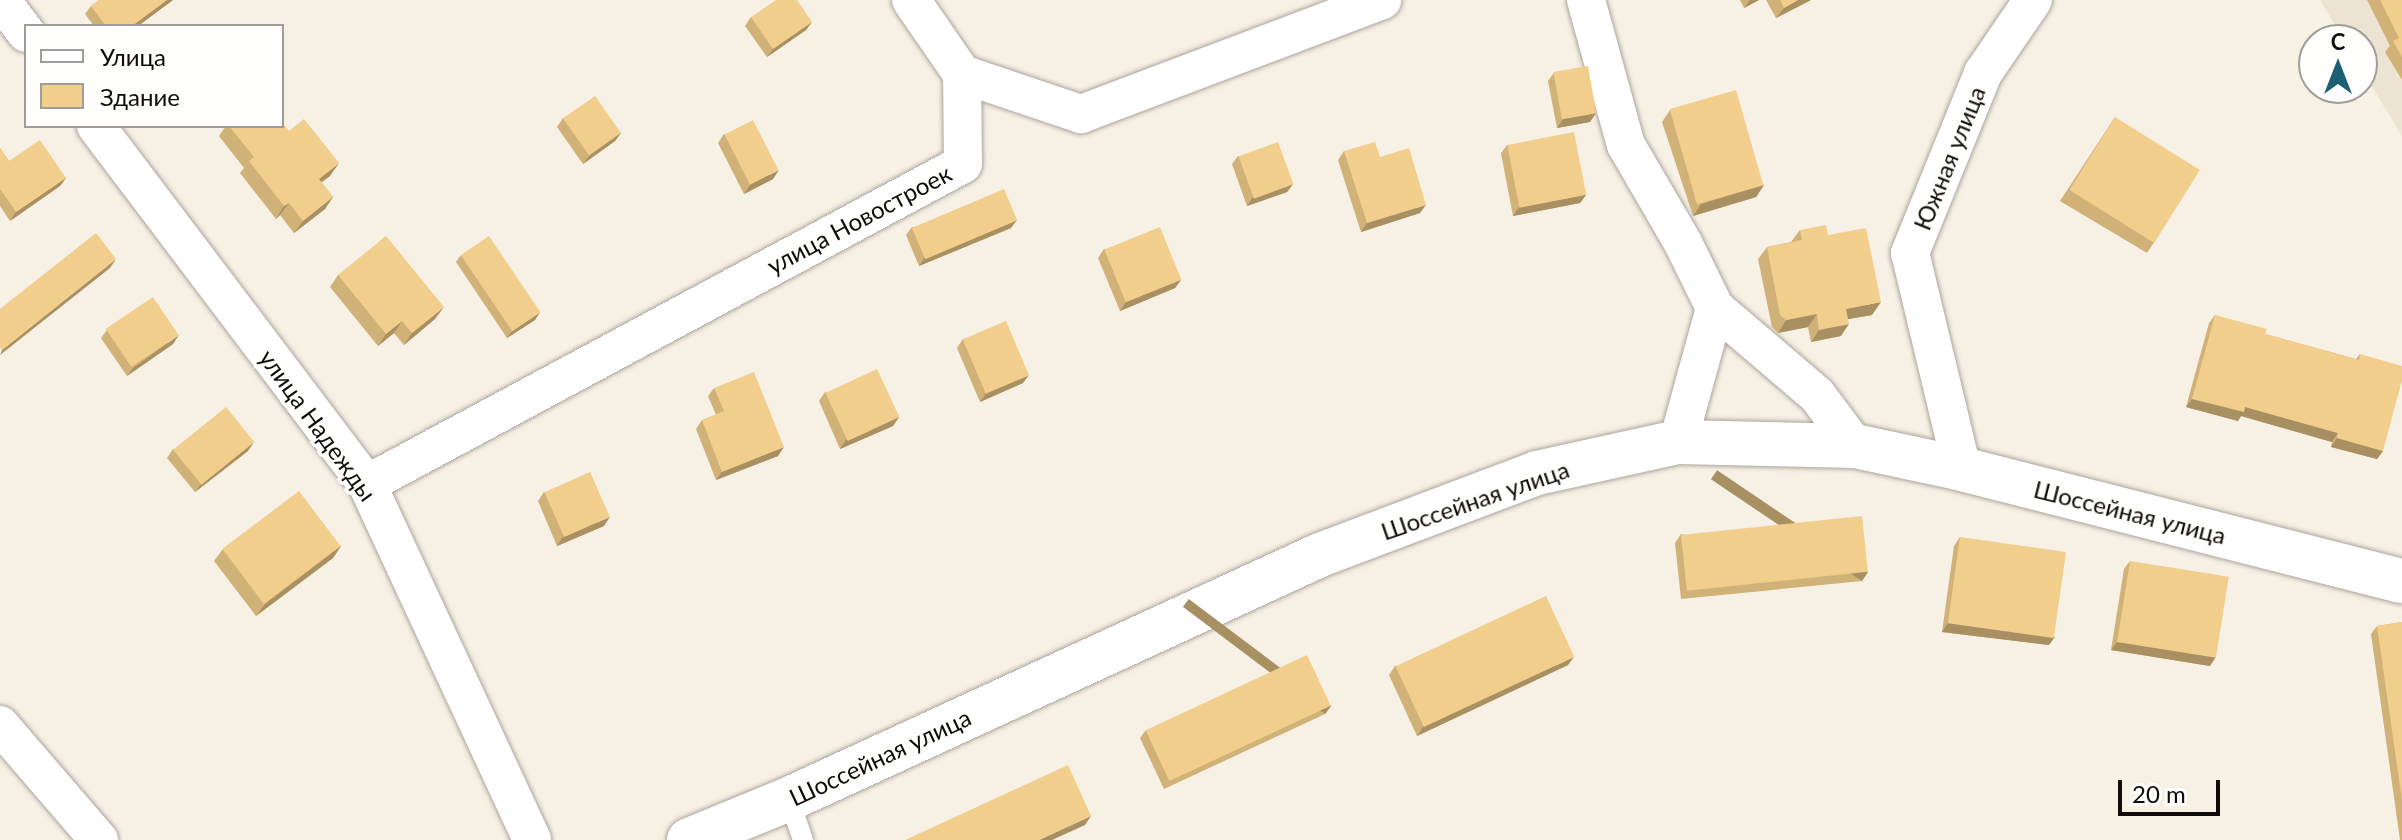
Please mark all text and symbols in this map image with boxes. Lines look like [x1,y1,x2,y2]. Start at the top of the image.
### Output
legend [24,24,284,128]
north arrow [2298,24,2378,104]
text: С [2331,28,2345,55]
text: Улица [100,42,166,71]
text: Здание [100,82,180,111]
street label: Южная улица [1907,82,1991,234]
street label: улица Новостроек [762,158,956,280]
street label: улица Надежды [253,344,383,506]
street label: Шоссейная улица [1377,454,1573,546]
street label: Шоссейная улица [2031,474,2229,550]
street label: Шоссейная улица [785,702,975,812]
scale bar [2122,764,2224,814]
text: 20 m [2132,779,2186,808]

